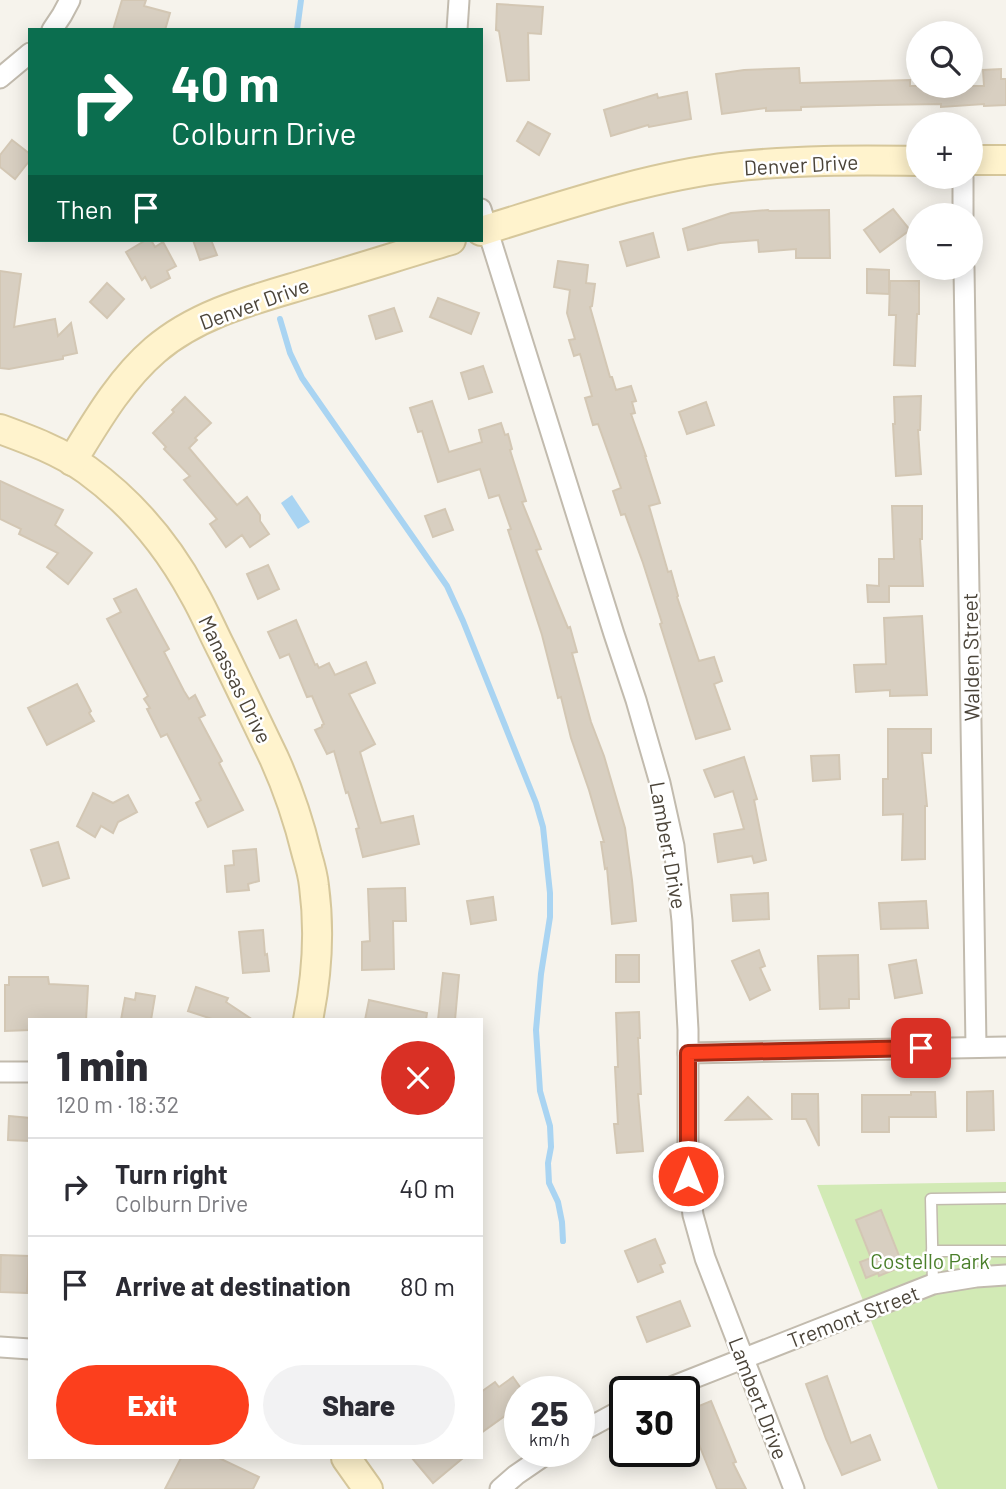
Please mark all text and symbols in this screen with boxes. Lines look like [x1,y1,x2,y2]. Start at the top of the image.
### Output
map controls [906,21,983,280]
button: search [906,21,983,98]
text: 40 m [171,53,279,112]
icon: right [56,56,147,147]
button: + [906,112,983,189]
text: Colburn Drive [171,113,356,151]
street label: Denver Drive [743,149,859,179]
icon: arrive [127,189,165,227]
text: Then [56,193,113,224]
button: − [906,203,983,280]
street label: Denver Drive [196,272,312,334]
street label: Walden Street [956,593,984,721]
street label: Manassas Drive [194,611,278,747]
street label: Lambert Drive [645,779,693,911]
pin [891,1018,951,1078]
icon: arrive [902,1029,940,1067]
text: 1 min [56,1039,148,1089]
button: close [381,1041,455,1115]
text: 120 m · 18:32 [56,1090,179,1118]
position arrow [651,1139,725,1213]
text: Turn right [115,1158,228,1189]
icon: right [56,1168,94,1206]
text: 40 m [399,1172,455,1203]
text: Colburn Drive [115,1189,248,1217]
park label: Costello Park [870,1248,990,1273]
icon: arrive [56,1266,94,1304]
text: Arrive at destination [115,1270,351,1301]
text: 80 m [400,1270,455,1301]
street label: Tremont Street [784,1279,922,1353]
street label: Lambert Drive [724,1333,794,1463]
button: Exit [56,1365,249,1445]
button: Share [263,1365,455,1445]
speed limit sign: 30 [609,1376,700,1467]
text: 25 [530,1391,569,1433]
text: km/h [529,1428,570,1450]

